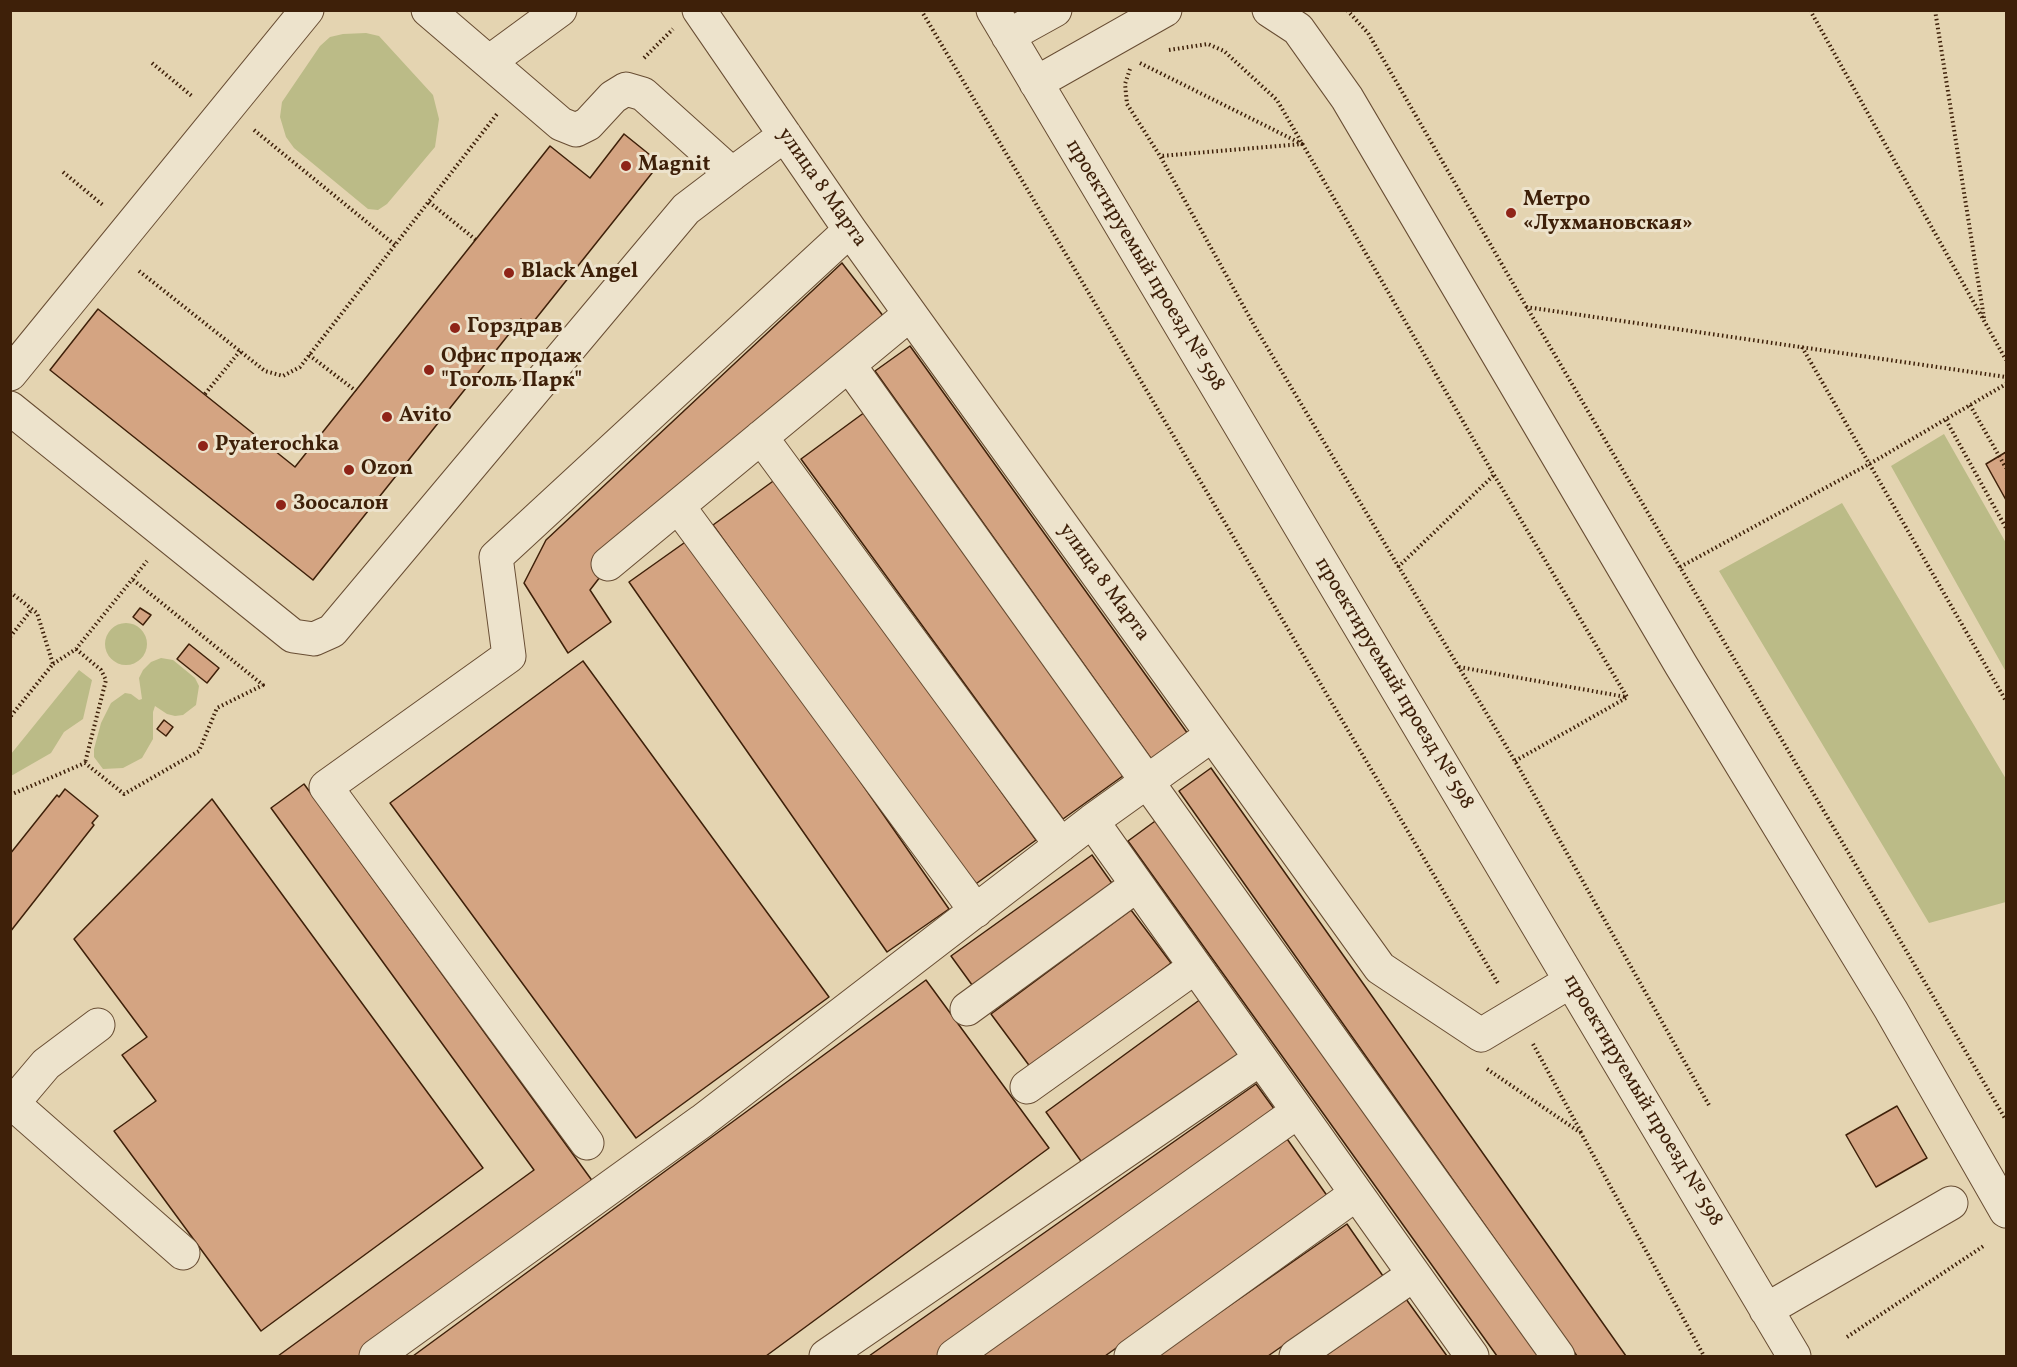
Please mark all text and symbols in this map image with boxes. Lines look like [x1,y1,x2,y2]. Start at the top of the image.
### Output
street label: улица 8 Марта [771,124,871,252]
street label: проектируемый проезд № 598 [1059,135,1229,397]
place label: Magnit [638,153,710,179]
marker: Magnit [619,159,633,173]
place label: Метро «Лухмановская» [1523,188,1693,238]
marker: Метро «Лухмановская» [1504,206,1518,220]
place label: Black Angel [521,260,638,286]
marker: Black Angel [502,266,516,280]
place label: Горздрав [467,315,563,341]
marker: Горздрав [448,321,462,335]
place label: Офис продаж "Гоголь Парк" [441,345,582,395]
marker: Офис продаж "Гоголь Парк" [422,363,436,377]
place label: Avito [399,404,451,430]
marker: Avito [380,410,394,424]
place label: Pyaterochka [215,433,339,459]
marker: Pyaterochka [196,439,210,453]
place label: Ozon [361,457,413,483]
marker: Ozon [342,463,356,477]
place label: Зоосалон [293,492,388,518]
marker: Зоосалон [274,498,288,512]
street label: улица 8 Марта [1052,519,1154,647]
street label: проектируемый проезд № 598 [1308,553,1478,815]
street label: проектируемый проезд № 598 [1557,970,1727,1232]

